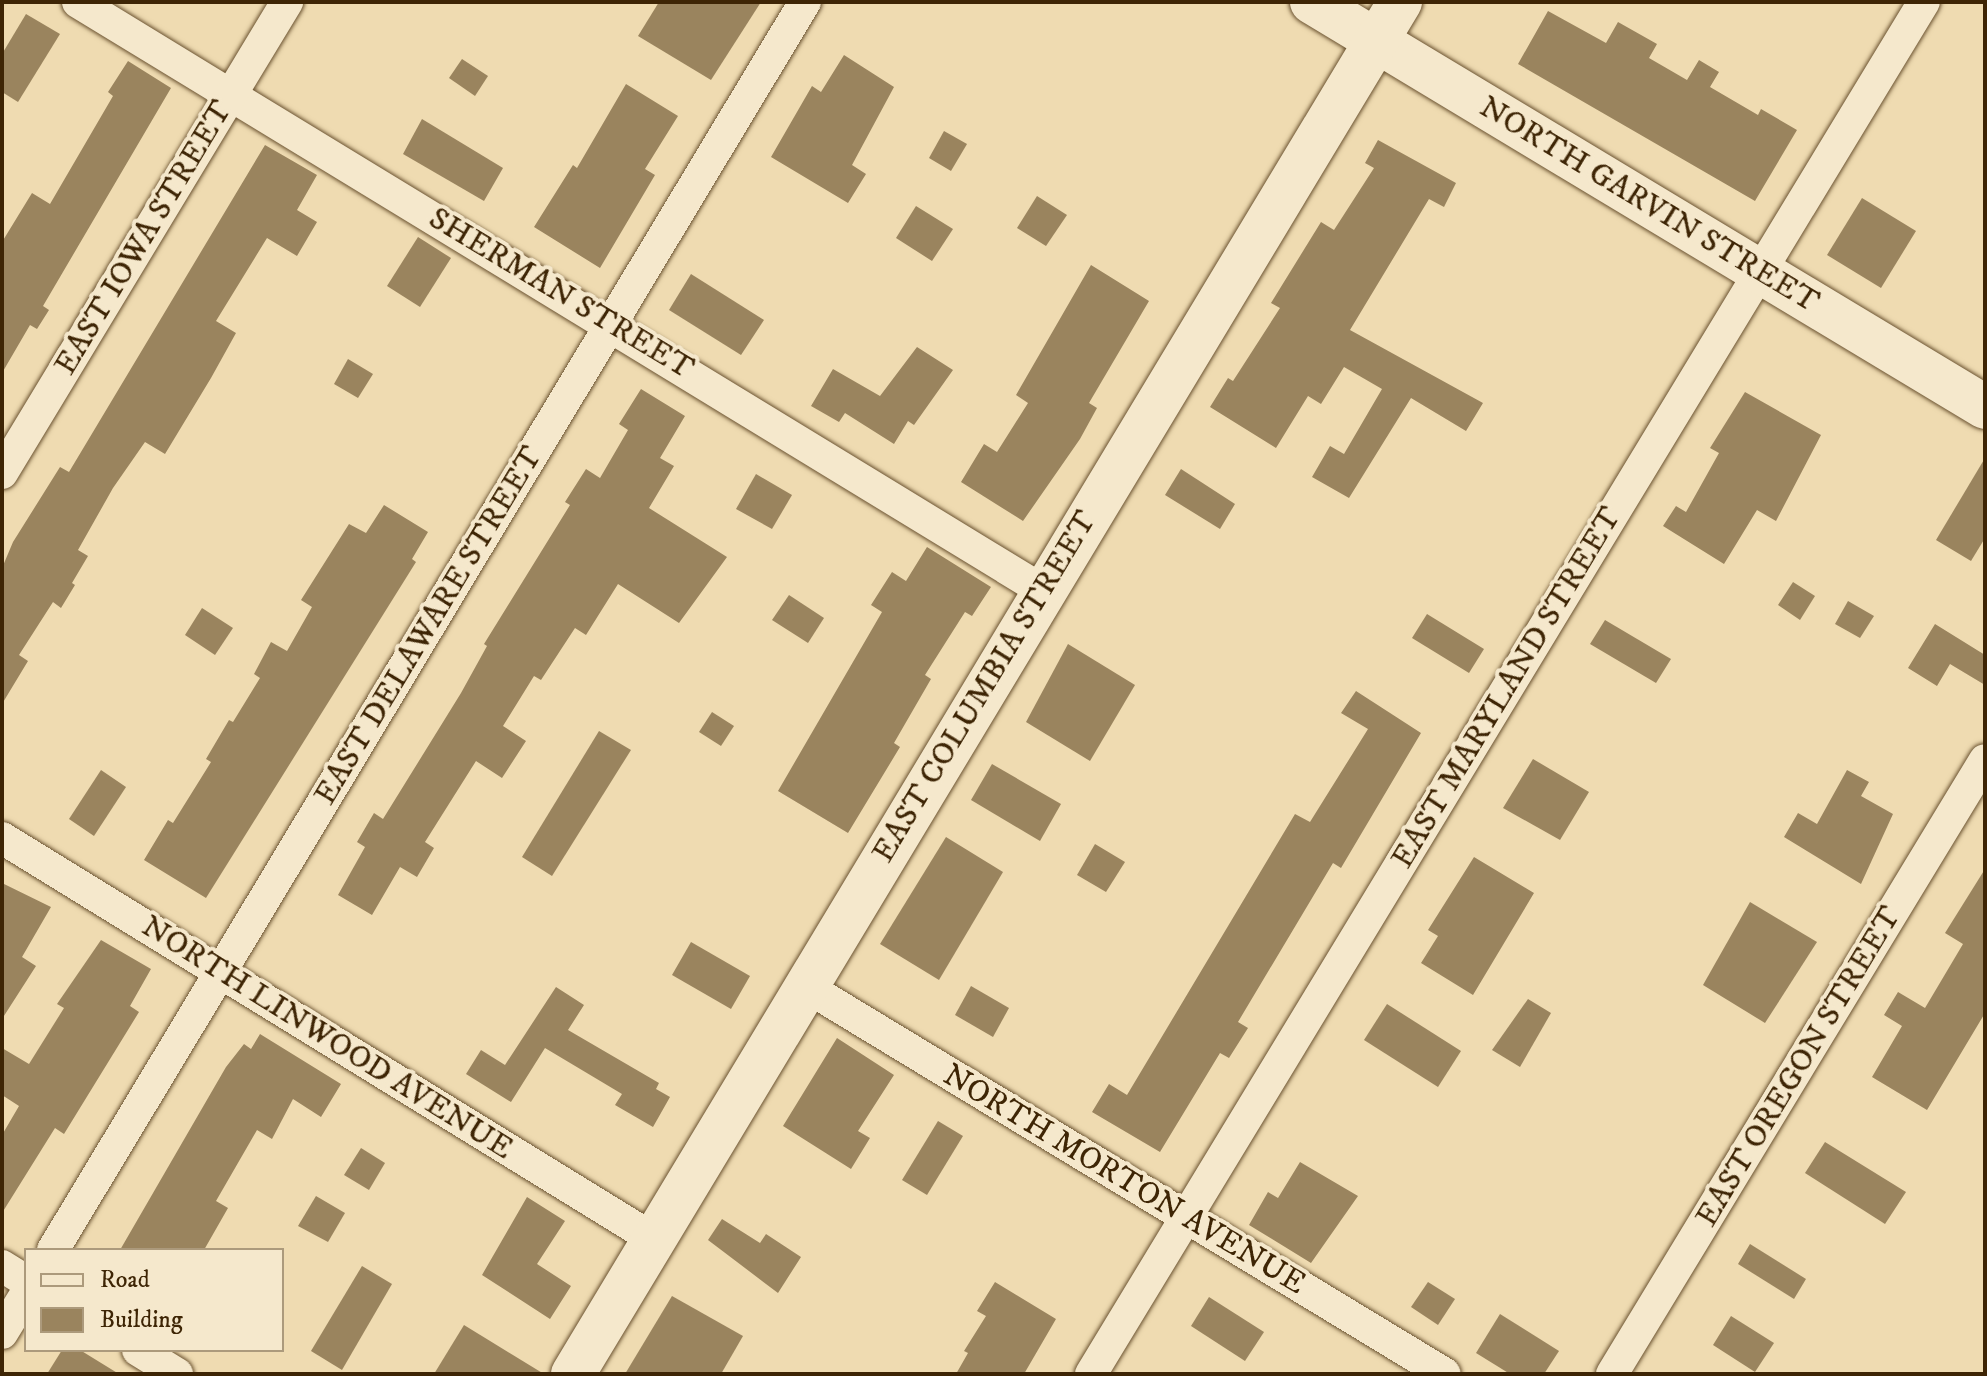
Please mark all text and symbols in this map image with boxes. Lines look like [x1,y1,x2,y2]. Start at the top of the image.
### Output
street label: NORTH GARVIN STREET [1472,88,1826,322]
street label: EAST IOWA STREET [47,94,241,382]
street label: SHERMAN STREET [422,200,700,388]
street label: EAST DELAWARE STREET [307,440,551,812]
street label: EAST MARYLAND STREET [1384,500,1630,876]
street label: EAST COLUMBIA STREET [865,504,1105,870]
street label: EAST OREGON STREET [1688,900,1910,1234]
street label: NORTH LINWOOD AVENUE [134,908,520,1168]
street label: NORTH MORTON AVENUE [936,1056,1312,1304]
legend [24,1248,284,1352]
text: Road [100,1265,150,1295]
text: Building [100,1305,183,1335]

